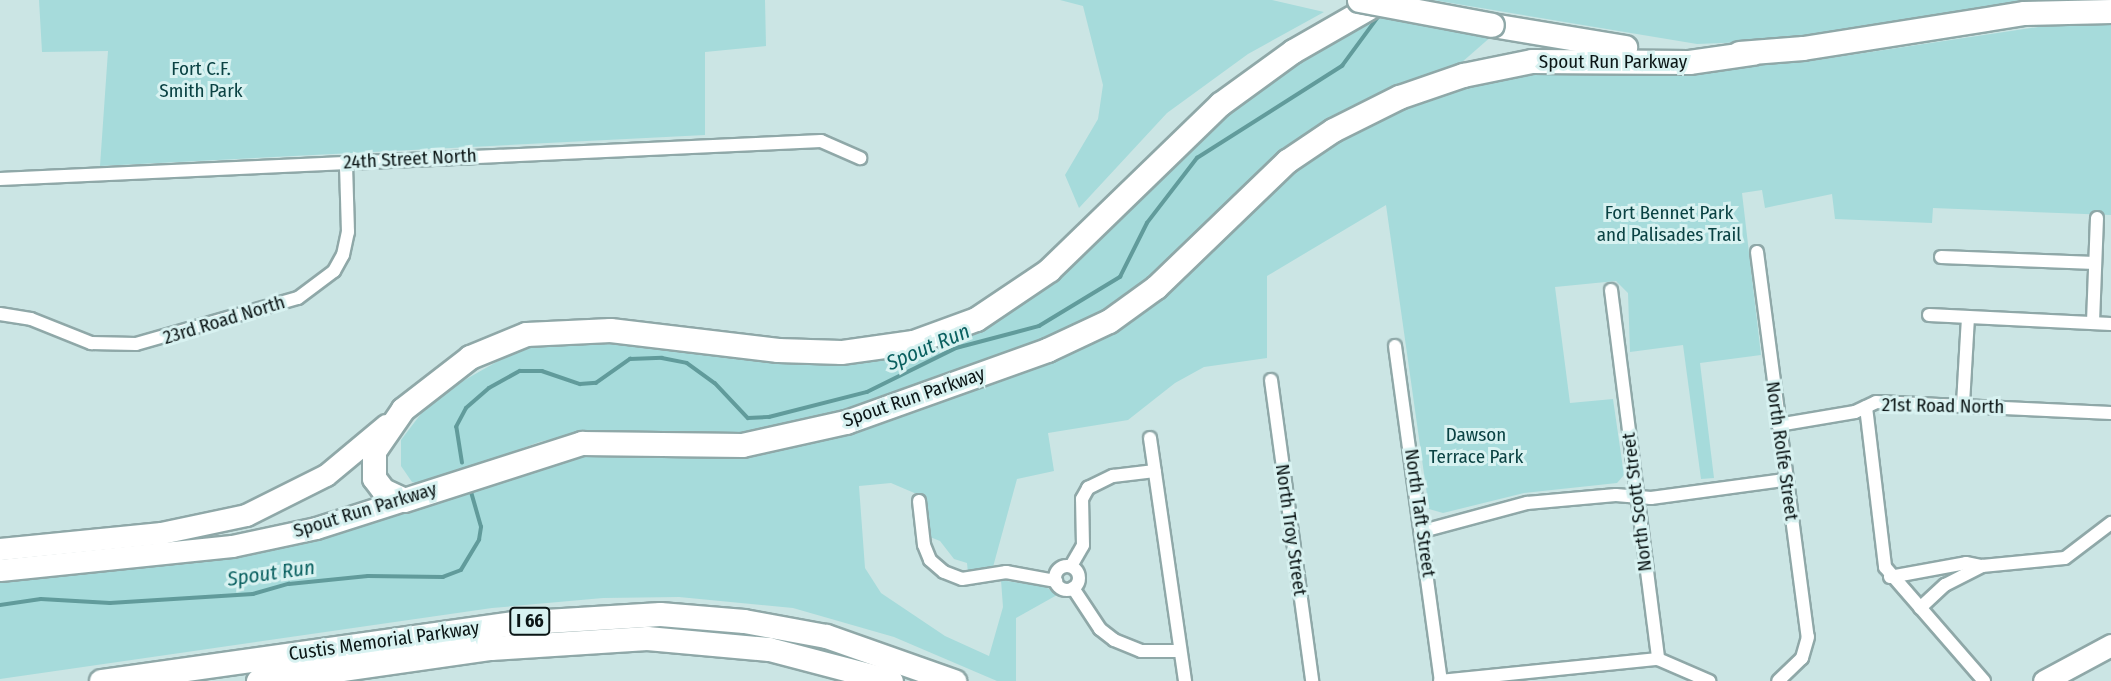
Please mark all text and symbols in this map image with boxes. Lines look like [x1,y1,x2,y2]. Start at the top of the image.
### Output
street label: Spout Run Parkway [1539,51,1687,73]
park label: Fort C.F. Smith Park [159,58,243,102]
street label: 24th Street North [343,144,477,174]
park label: Fort Bennet Park and Palisades Trail [1597,202,1741,246]
street label: 23rd Road North [160,291,288,349]
water label: Spout Run [883,318,973,376]
street label: Spout Run Parkway [840,362,988,432]
street label: North Rolfe Street [1761,380,1803,522]
street label: 21st Road North [1882,394,2004,418]
park label: Dawson Terrace Park [1429,424,1523,468]
street label: North Scott Street [1617,431,1657,573]
street label: North Taft Street [1400,447,1440,579]
street label: North Troy Street [1270,463,1312,597]
street label: Spout Run Parkway [291,477,439,543]
water label: Spout Run [226,554,316,592]
road number: I 66 [509,606,551,636]
street label: Custis Memorial Parkway [287,616,481,666]

